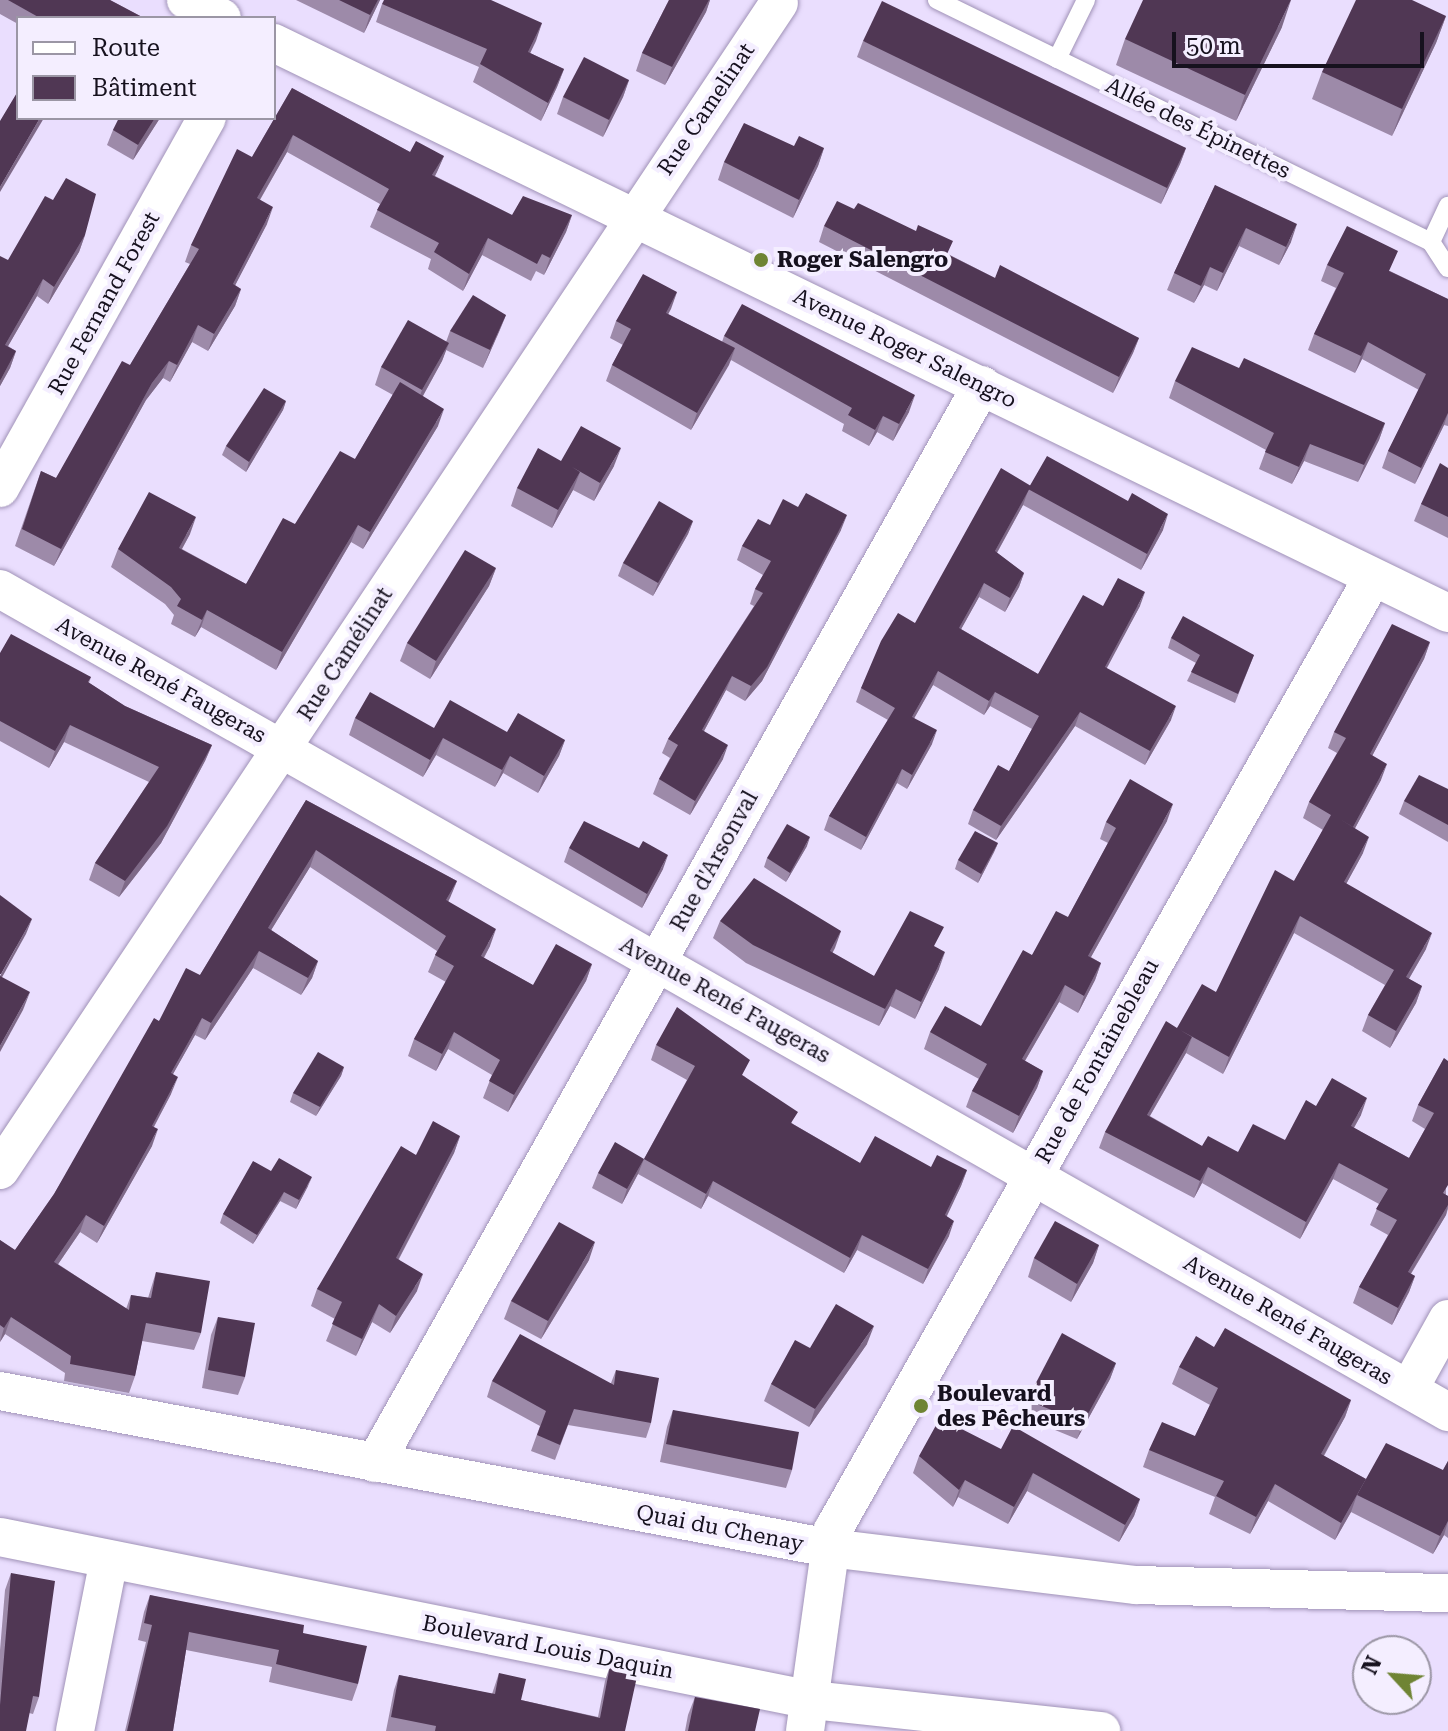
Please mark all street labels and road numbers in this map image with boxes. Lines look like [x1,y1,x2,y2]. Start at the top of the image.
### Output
street label: Rue Camelinat [652,38,760,180]
street label: Allée des Épinettes [1101,72,1295,184]
street label: Rue Fernand Forest [43,207,165,399]
street label: Avenue Roger Salengro [789,282,1021,414]
street label: Rue Camélinat [292,582,398,726]
street label: Avenue René Faugeras [51,611,271,749]
street label: Rue d'Arsonval [665,786,763,936]
street label: Avenue René Faugeras [615,931,835,1069]
street label: Rue de Fontainebleau [1030,954,1164,1168]
street label: Avenue René Faugeras [1179,1250,1397,1390]
street label: Quai du Chenay [634,1499,806,1557]
street label: Boulevard Louis Daquin [420,1610,676,1684]

